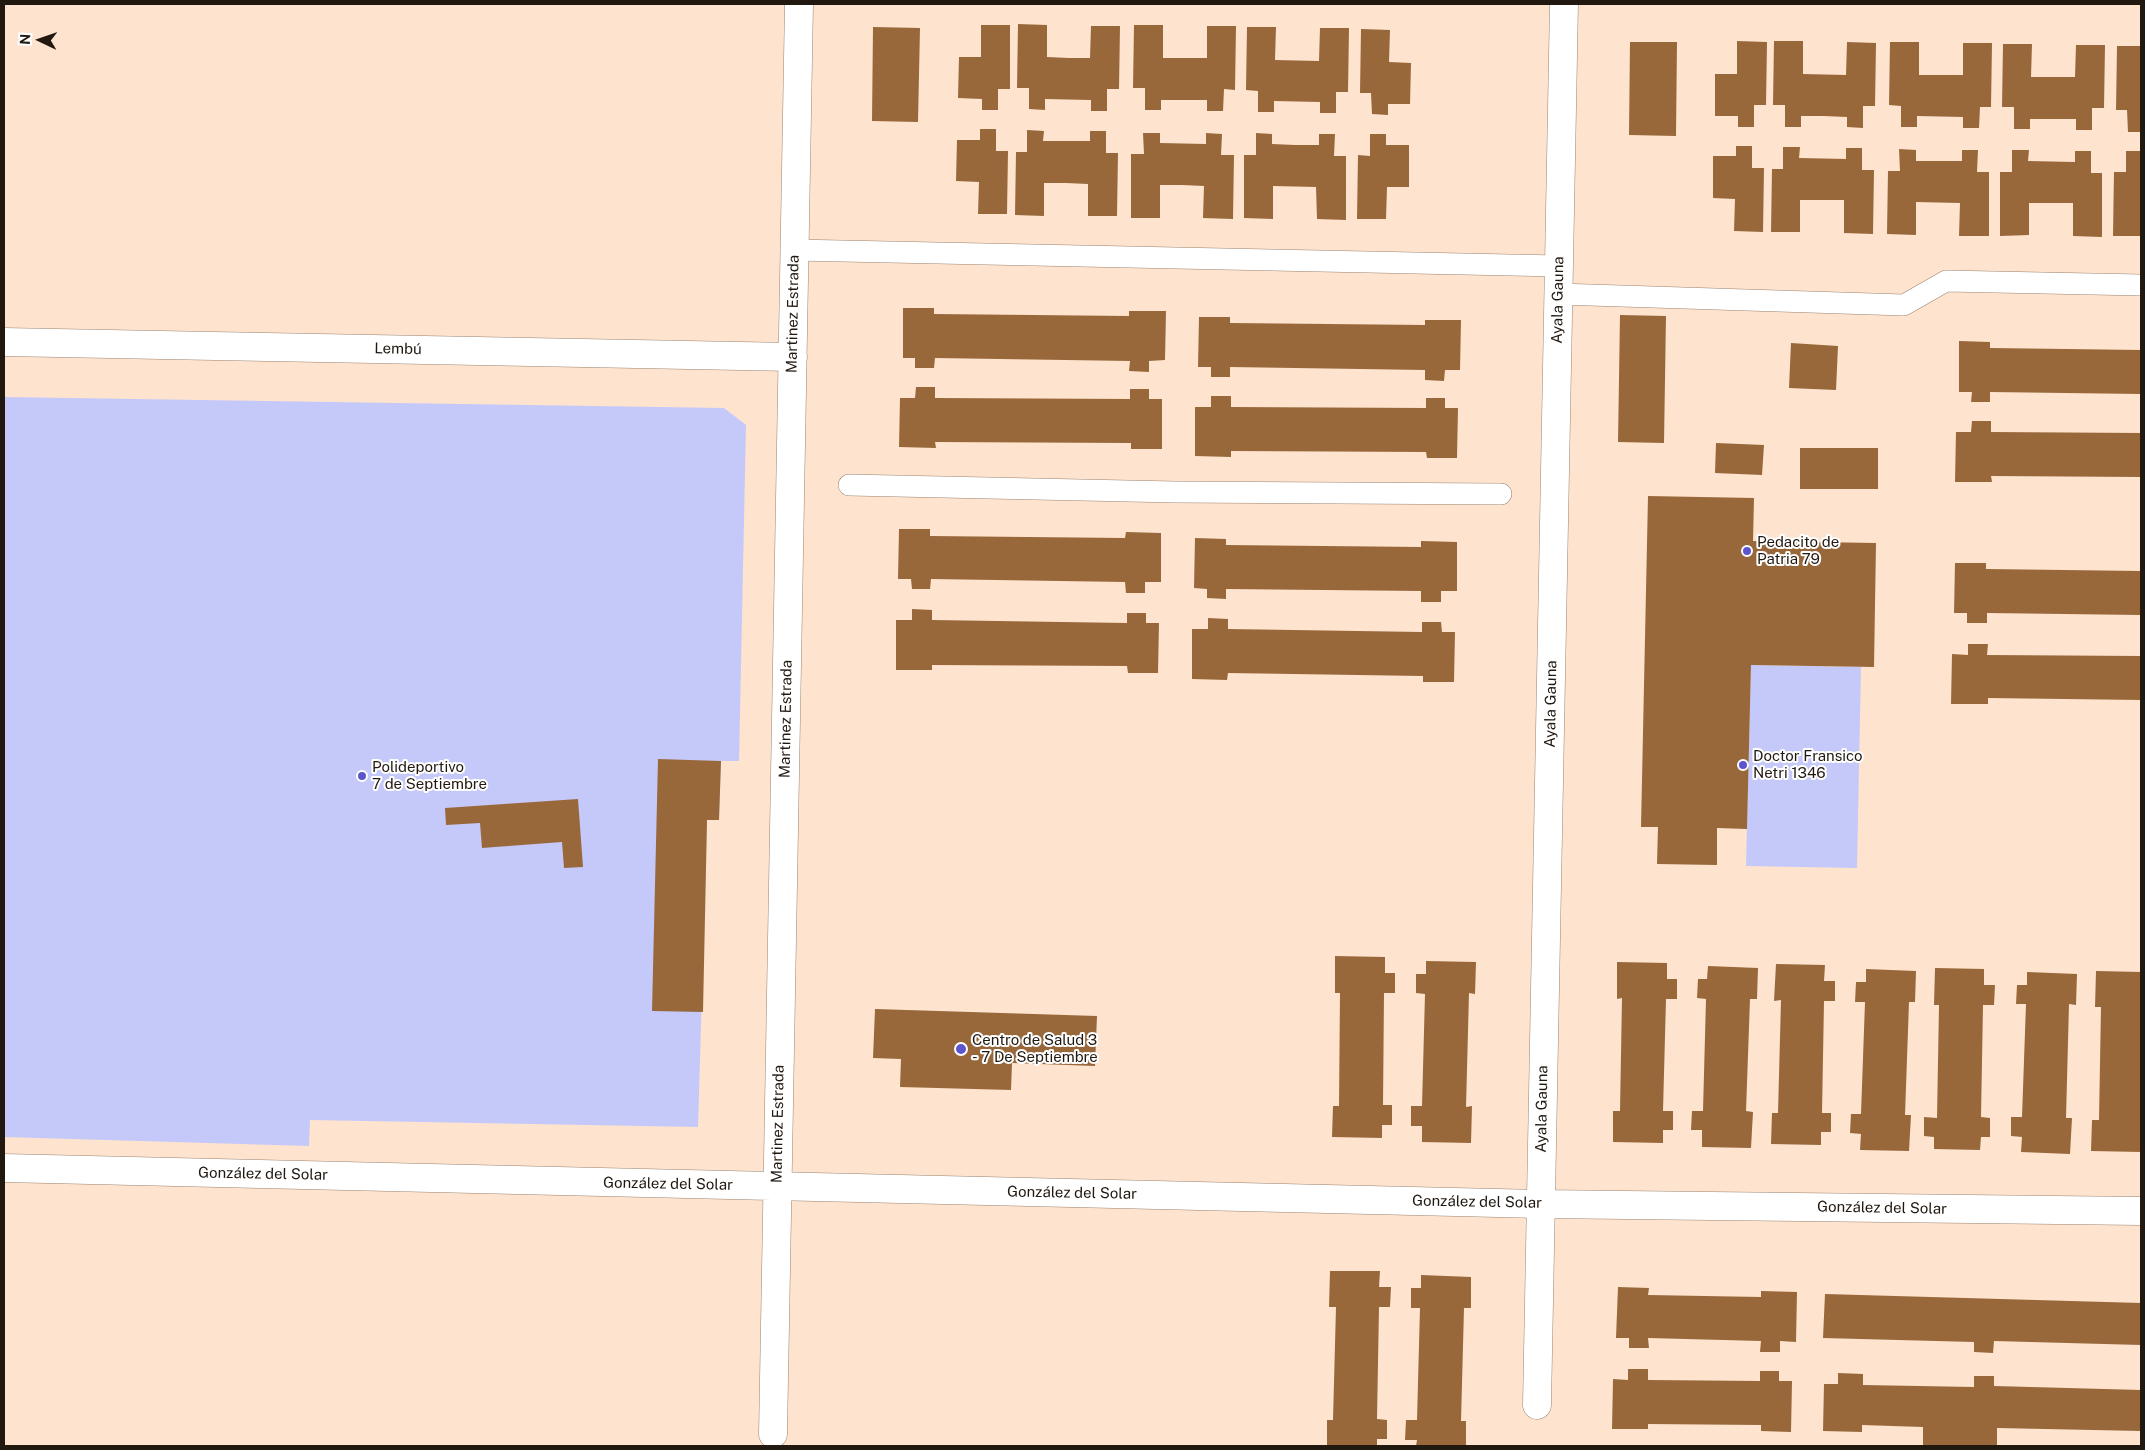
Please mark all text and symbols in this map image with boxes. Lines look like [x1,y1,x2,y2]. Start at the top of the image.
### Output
north arrow [15,15,65,65]
text: N [17,33,33,45]
street label: Martinez Estrada [783,255,803,373]
street label: Ayala Gauna [1548,256,1568,344]
street label: Lembú [374,340,422,358]
place label: Pedacito de Patria 79 [1757,533,1839,568]
marker: Pedacito de Patria 79 [1741,545,1753,557]
street label: Martinez Estrada [776,660,796,778]
street label: Ayala Gauna [1541,660,1561,748]
place label: Doctor Fransico Netri 1346 [1753,747,1863,782]
place label: Polideportivo 7 de Septiembre [372,758,487,793]
marker: Doctor Fransico Netri 1346 [1737,759,1749,771]
marker: Polideportivo 7 de Septiembre [356,770,368,782]
place label: Centro de Salud 3 - 7 De Septiembre [972,1031,1098,1066]
marker: Centro de Salud 3 - 7 De Septiembre [954,1042,968,1056]
street label: Martinez Estrada [768,1065,788,1183]
street label: Ayala Gauna [1532,1065,1552,1153]
street label: González del Solar [198,1164,328,1184]
street label: González del Solar [603,1174,733,1194]
street label: González del Solar [1007,1183,1137,1203]
street label: González del Solar [1412,1192,1542,1212]
street label: González del Solar [1817,1198,1947,1218]

